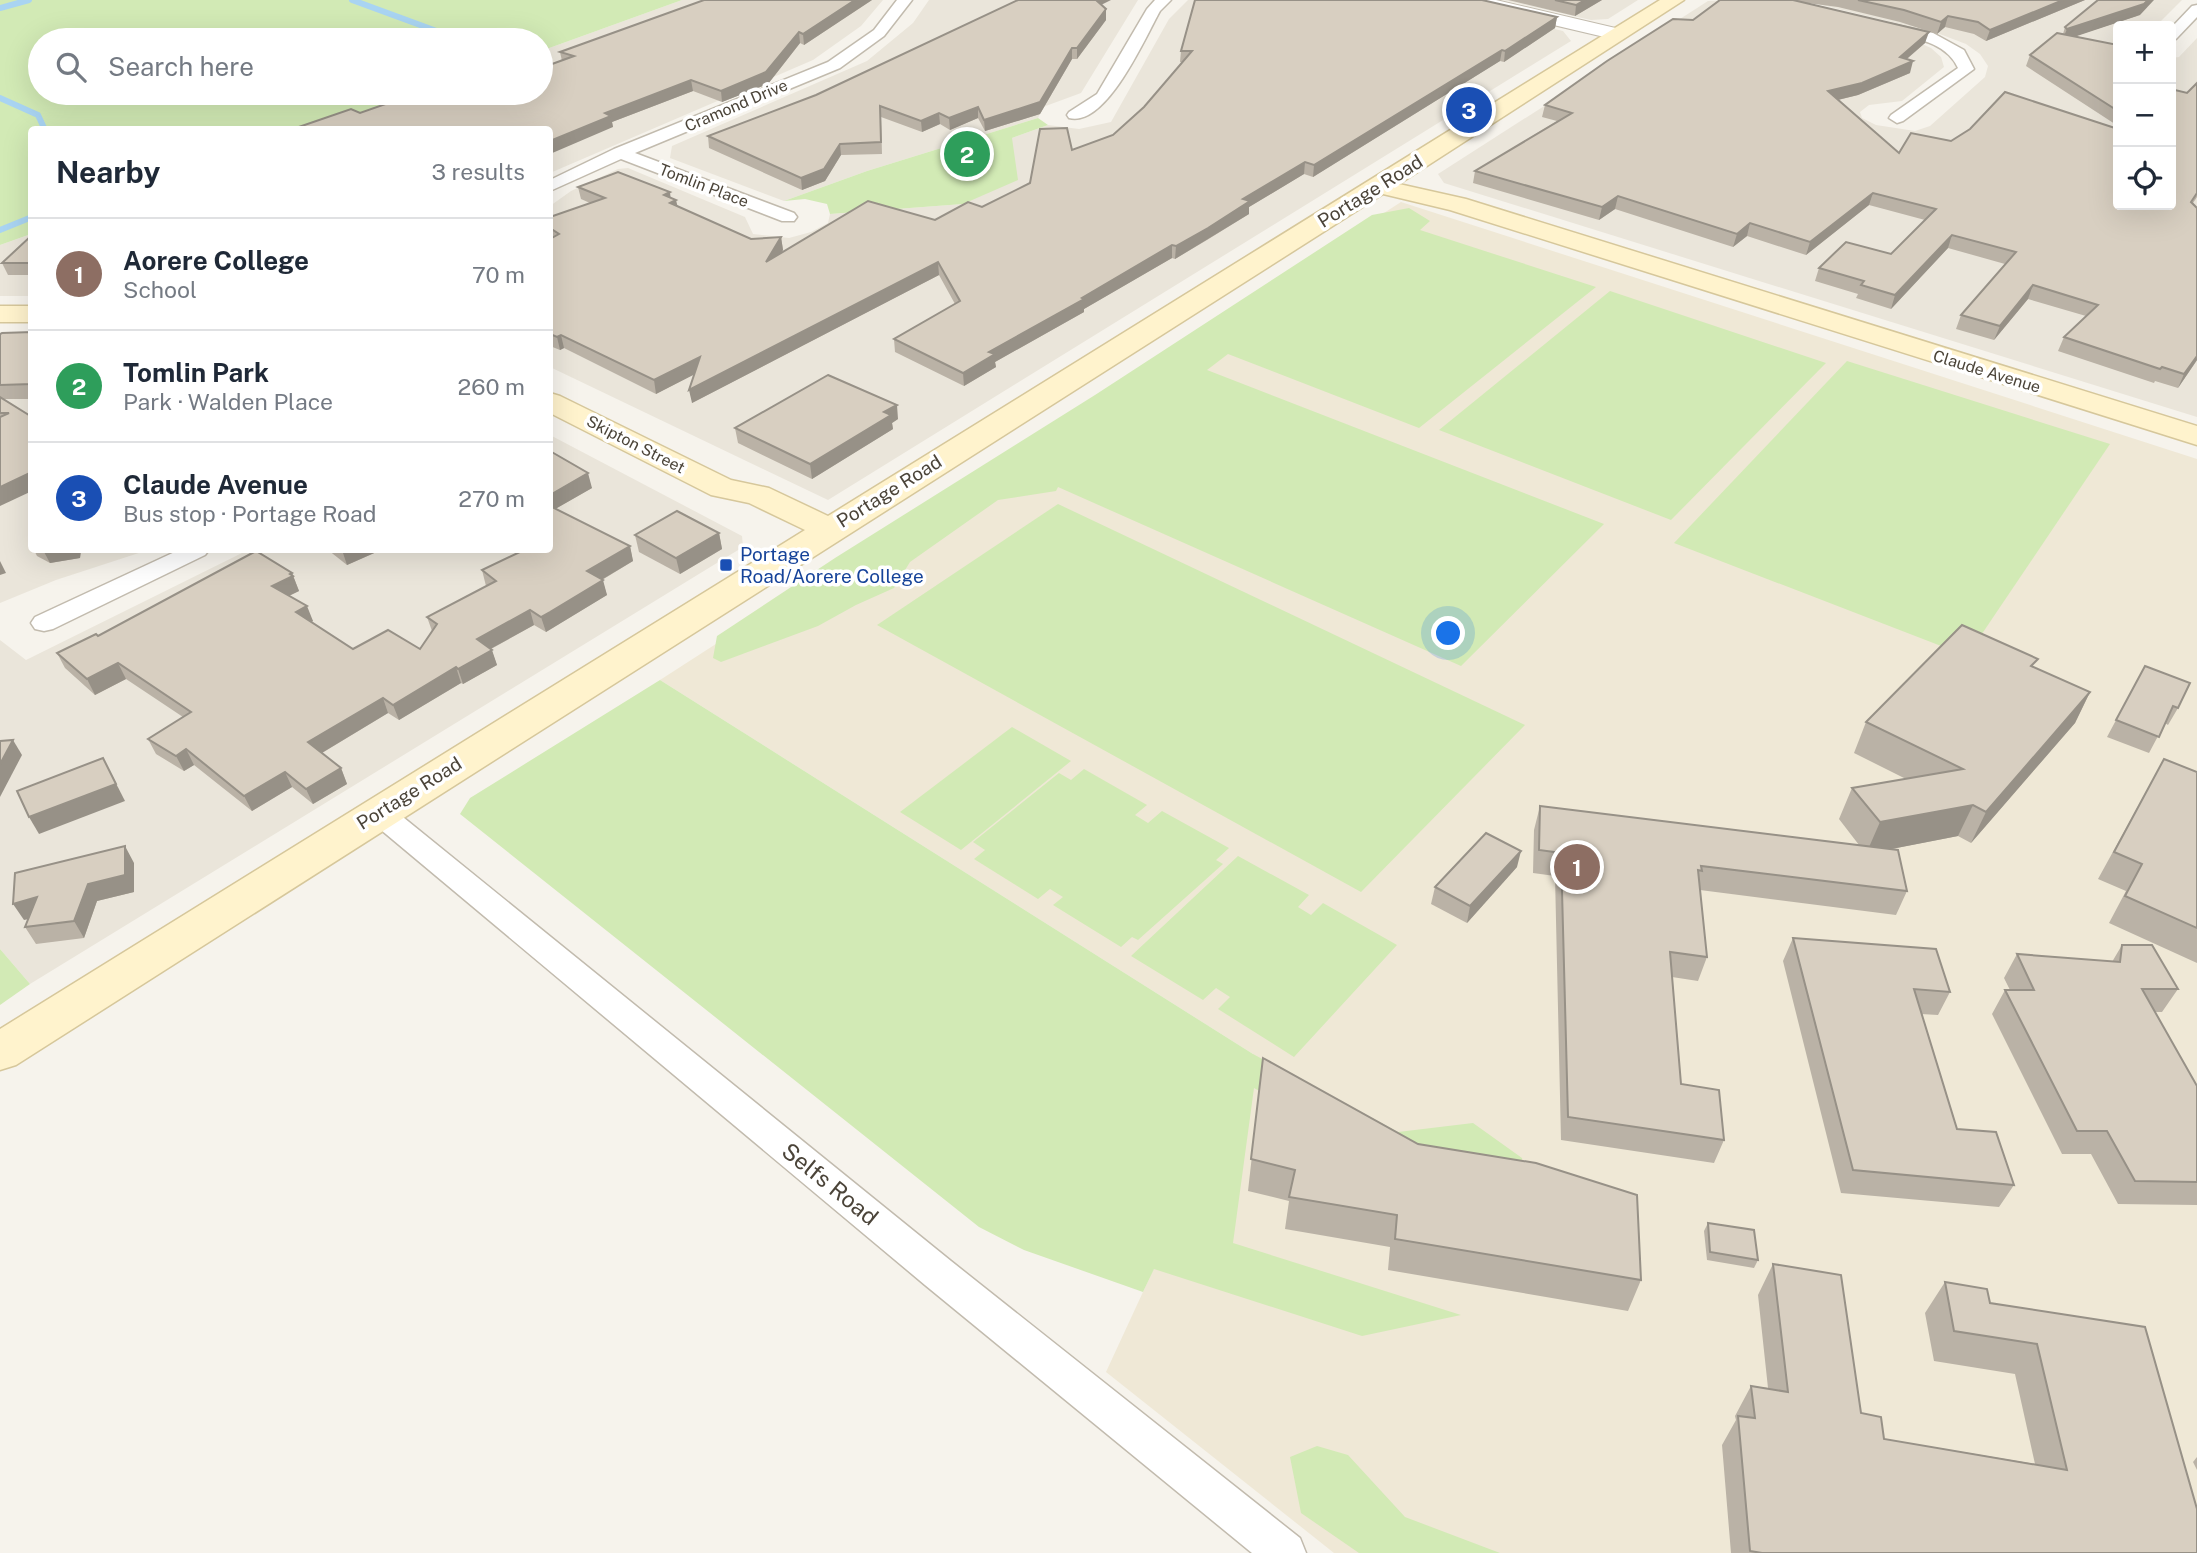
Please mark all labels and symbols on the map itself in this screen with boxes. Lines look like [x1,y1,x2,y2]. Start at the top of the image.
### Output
street label: Cramond Drive [682,75,790,136]
pin: 3 [1446,84,1492,136]
pin: 2 [944,128,990,180]
street label: Portage Road [1314,150,1426,232]
street label: Tomlin Place [656,160,751,211]
street label: Claude Avenue [1931,346,2043,397]
street label: Skipton Street [583,412,688,477]
street label: Portage Road [833,450,945,532]
place label: Portage Road/Aorere College [740,543,924,587]
marker: Portage Road/Aorere College [718,557,734,573]
your location [1431,616,1465,650]
street label: Portage Road [353,752,465,834]
pin: 1 [1554,841,1600,893]
street label: Selfs Road [777,1137,884,1230]

